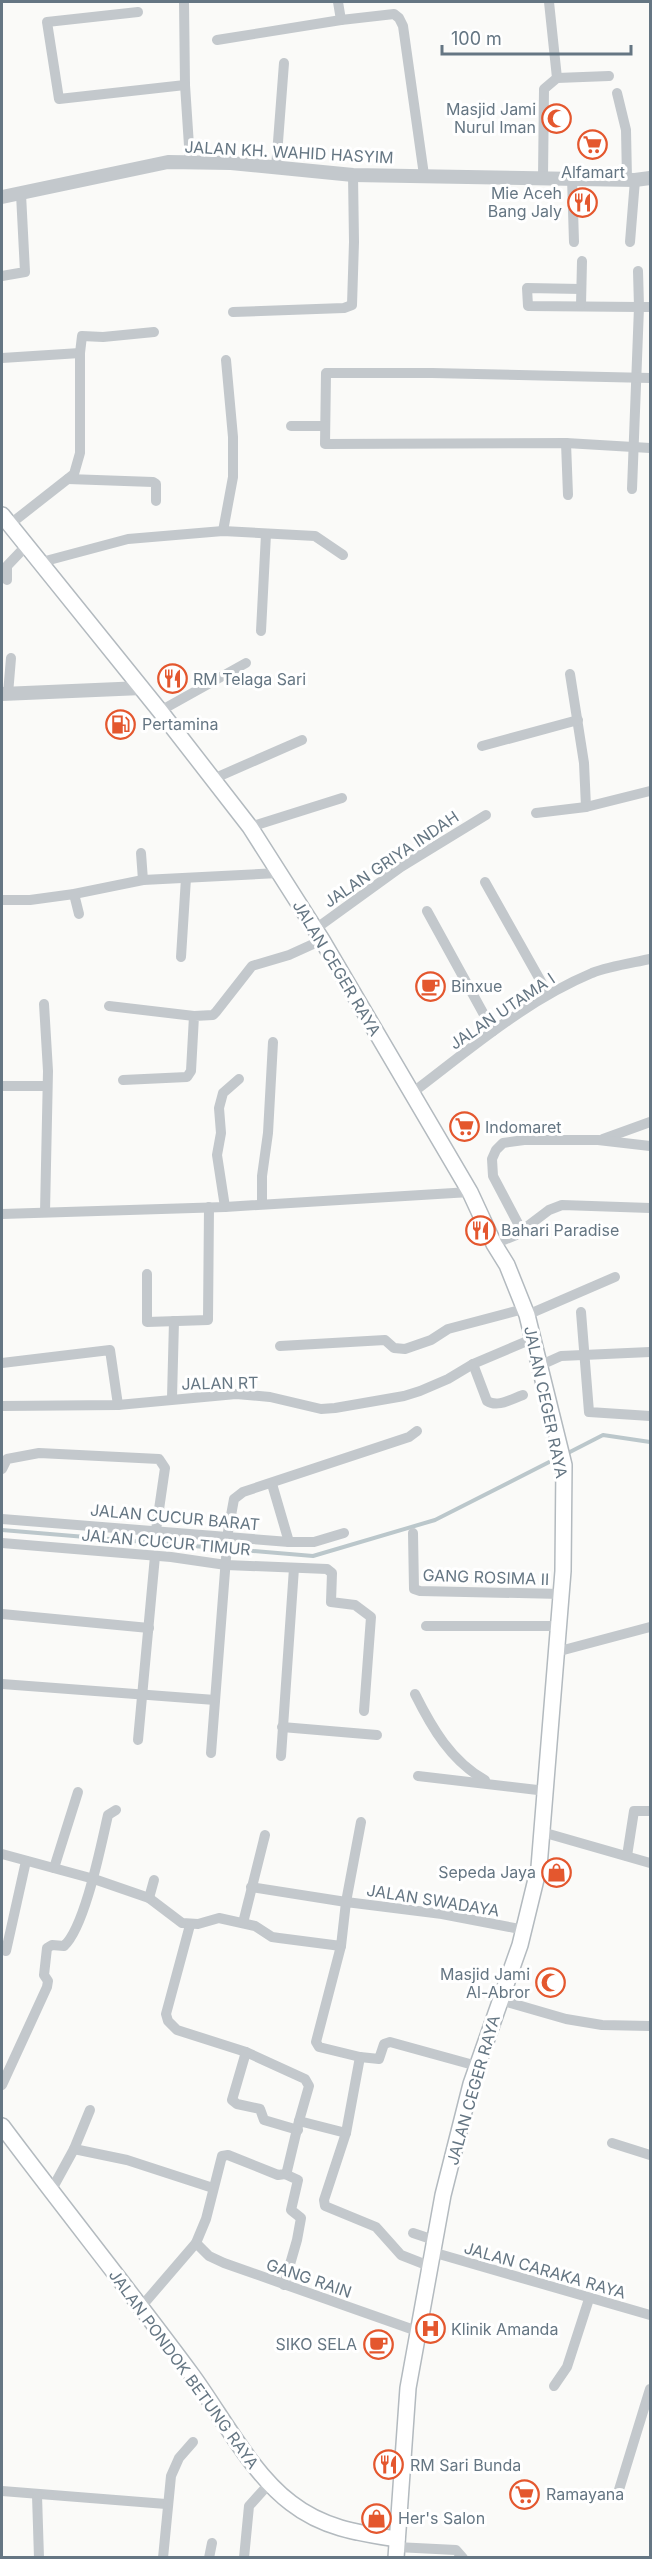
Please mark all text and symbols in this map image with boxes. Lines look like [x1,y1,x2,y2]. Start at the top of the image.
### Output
scale bar [442,18,631,56]
text: 100 m [451,28,502,49]
place label: Masjid Jami Nurul Iman [446,99,536,137]
mosque icon: Masjid Jami Nurul Iman [541,102,573,134]
supermarket icon: Alfamart [577,128,609,160]
street label: JALAN KH. WAHID HASYIM [184,137,394,167]
place label: Alfamart [561,162,625,182]
place label: Mie Aceh Bang Jaly [488,183,562,221]
restaurant icon: Mie Aceh Bang Jaly [567,186,599,218]
restaurant icon: RM Telaga Sari [156,663,188,695]
place label: RM Telaga Sari [193,669,306,689]
fuel station icon: Pertamina [105,708,137,740]
place label: Pertamina [142,714,218,734]
street label: JALAN GRIYA INDAH [320,806,462,912]
street label: JALAN CEGER RAYA [289,896,385,1040]
street label: JALAN UTAMA I [446,968,558,1054]
cafe icon: Binxue [414,970,446,1002]
place label: Binxue [451,976,502,996]
supermarket icon: Indomaret [448,1111,480,1143]
place label: Indomaret [485,1117,561,1137]
restaurant icon: Bahari Paradise [464,1214,496,1246]
place label: Bahari Paradise [501,1220,619,1240]
street label: JALAN CEGER RAYA [520,1324,572,1480]
street label: JALAN RT [181,1372,259,1394]
street label: JALAN CUCUR BARAT [89,1500,261,1534]
street label: JALAN CUCUR TIMUR [81,1525,251,1559]
street label: GANG ROSIMA II [422,1565,550,1589]
shop icon: Sepeda Jaya [541,1856,573,1888]
place label: Sepeda Jaya [438,1862,536,1882]
street label: JALAN SWADAYA [365,1880,501,1920]
place label: Masjid Jami Al-Abror [440,1964,530,2002]
mosque icon: Masjid Jami Al-Abror [535,1967,567,1999]
street label: JALAN CEGER RAYA [442,2013,504,2167]
street label: JALAN CARAKA RAYA [462,2237,628,2303]
street label: GANG RAIN [264,2254,354,2302]
street label: JALAN PONDOK BETUNG RAYA [105,2265,263,2473]
hospital icon: Klinik Amanda [414,2313,446,2345]
place label: Klinik Amanda [451,2319,558,2339]
cafe icon: SIKO SELA [362,2328,394,2360]
place label: SIKO SELA [276,2334,357,2354]
restaurant icon: RM Sari Bunda [373,2449,405,2481]
place label: RM Sari Bunda [410,2455,521,2475]
supermarket icon: Ramayana [509,2478,541,2510]
place label: Ramayana [546,2484,624,2504]
shop icon: Her's Salon [361,2502,393,2534]
place label: Her's Salon [398,2508,485,2528]

